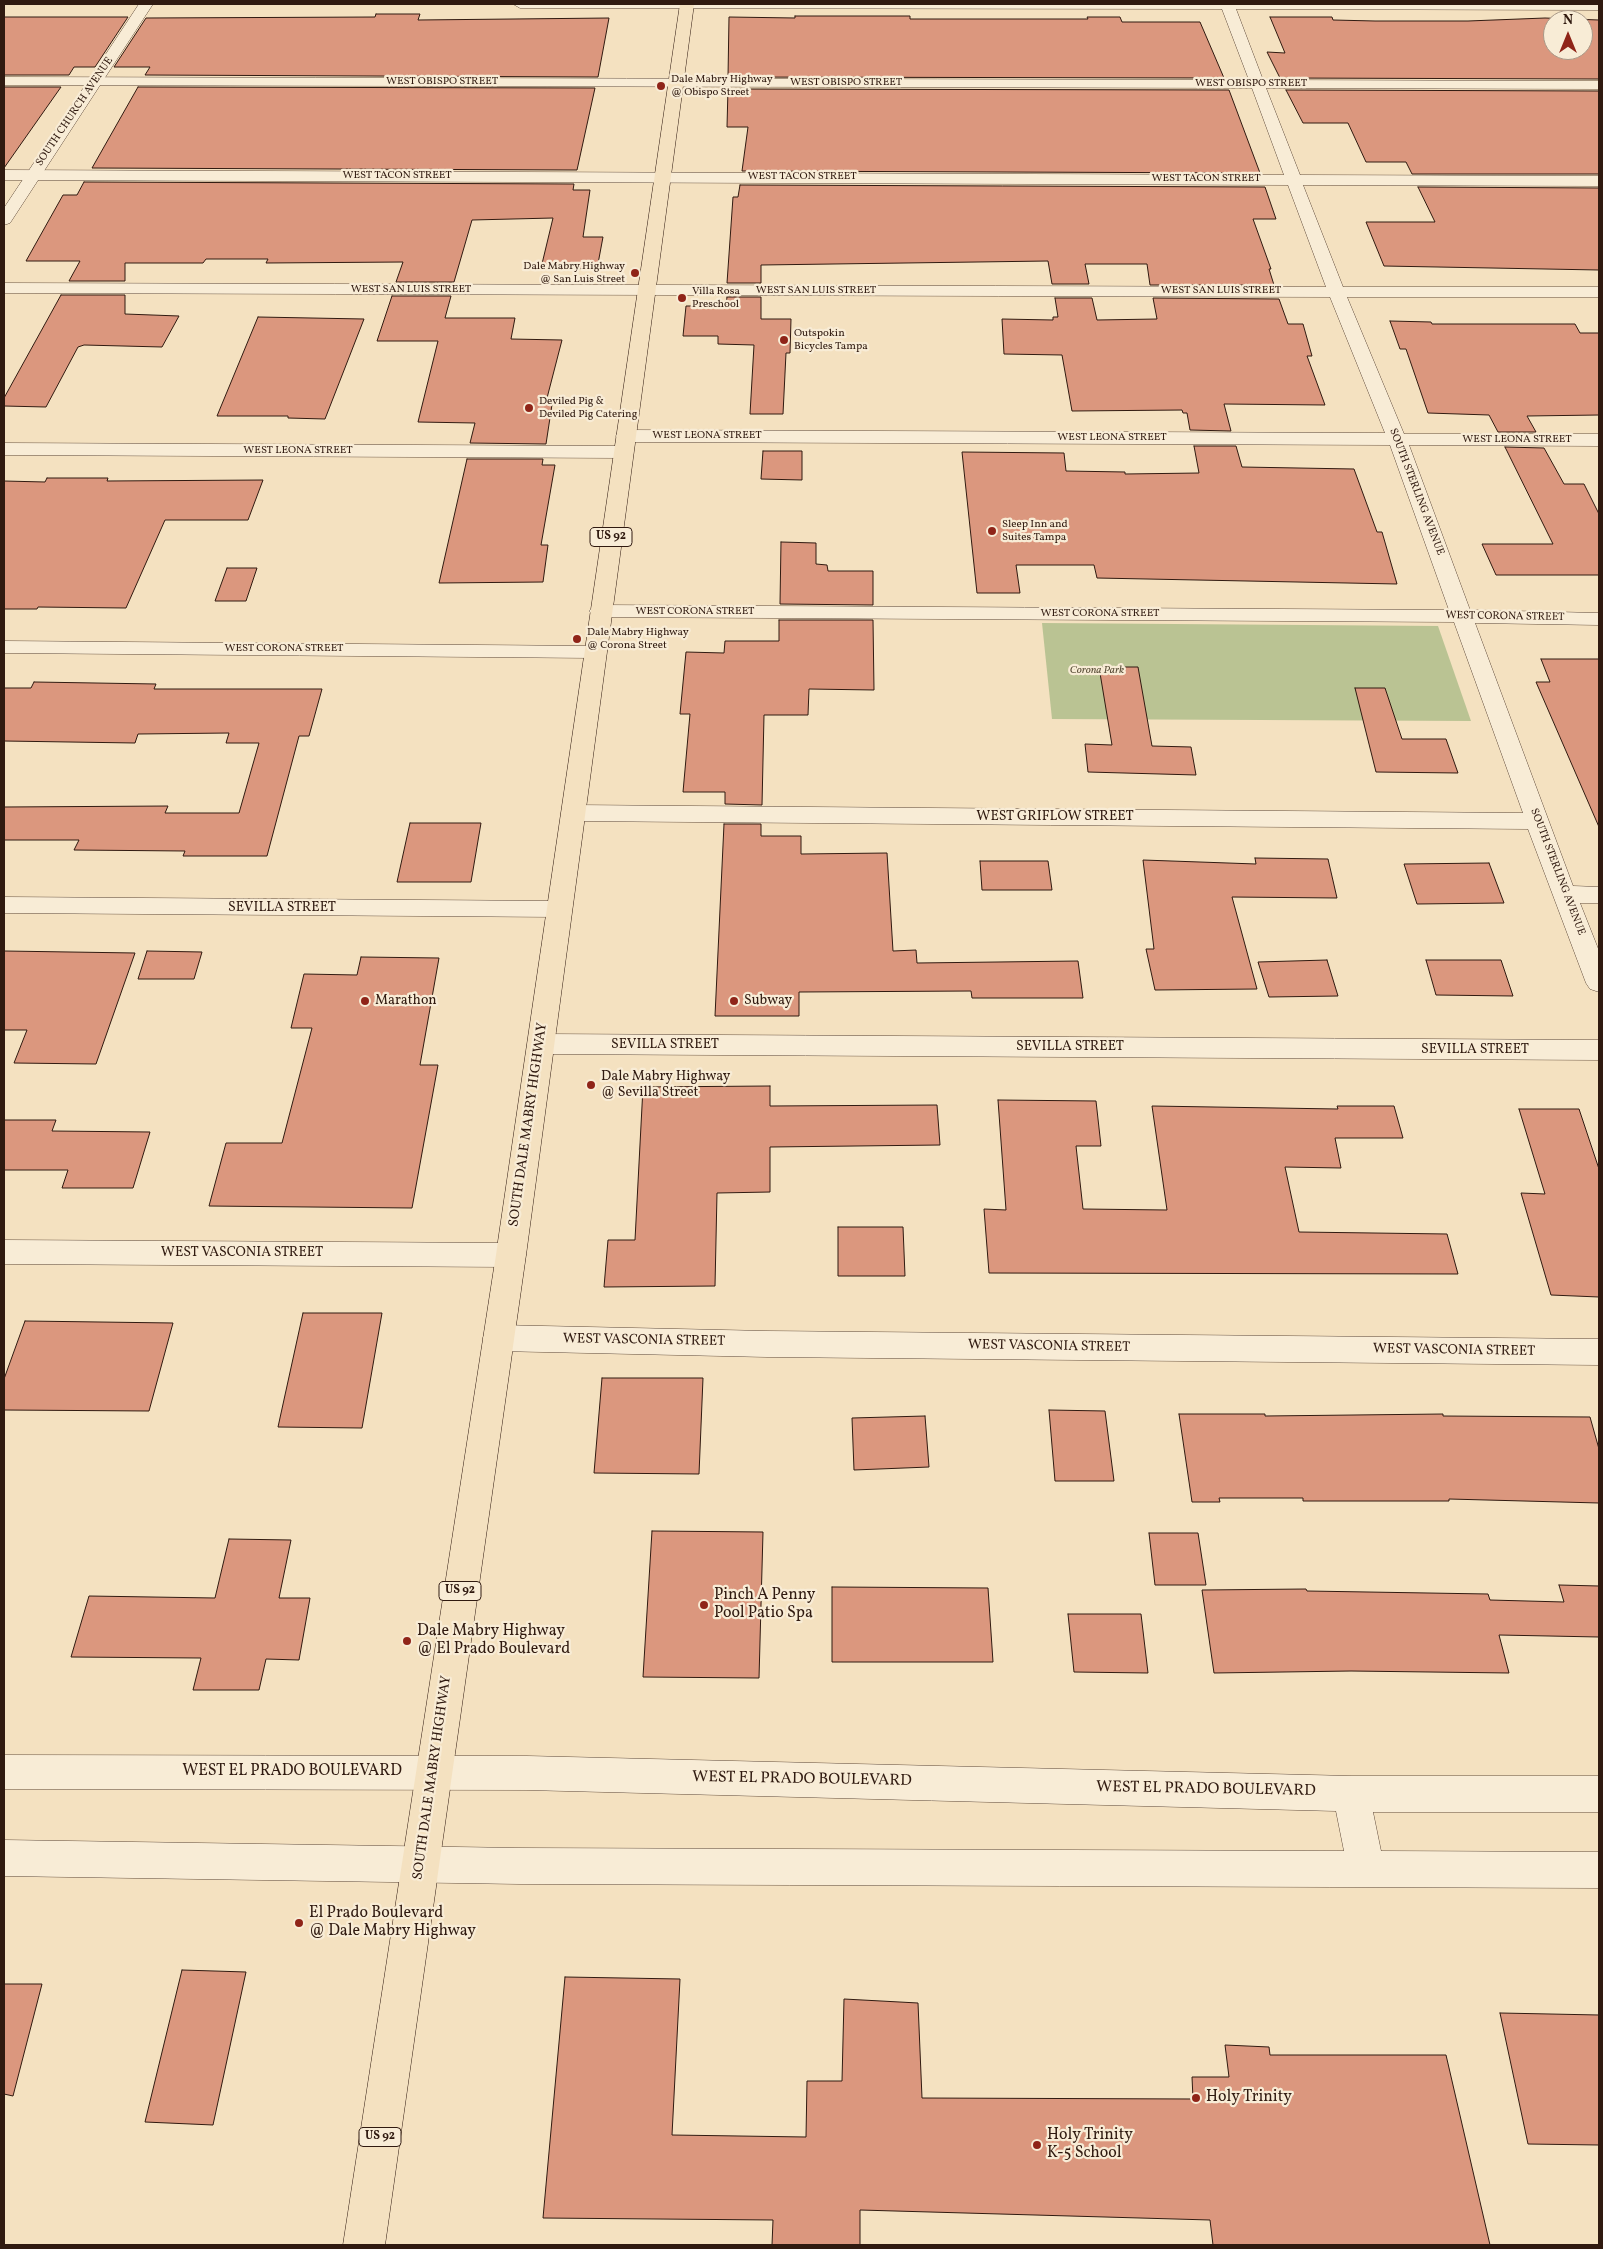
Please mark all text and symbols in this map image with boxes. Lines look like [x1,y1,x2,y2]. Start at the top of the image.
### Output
north arrow [1543,10,1593,60]
text: N [1563,11,1573,30]
street label: SOUTH CHURCH AVENUE [34,55,116,169]
place label: Dale Mabry Highway @ Obispo Street [671,73,773,99]
street label: WEST OBISPO STREET [386,75,498,89]
street label: WEST OBISPO STREET [790,76,902,90]
street label: WEST OBISPO STREET [1195,77,1307,91]
marker: Dale Mabry Highway @ Obispo Street [655,80,667,92]
street label: WEST TACON STREET [342,169,452,183]
street label: WEST TACON STREET [747,170,857,184]
street label: WEST TACON STREET [1151,172,1261,186]
place label: Dale Mabry Highway @ San Luis Street [523,260,625,286]
marker: Dale Mabry Highway @ San Luis Street [629,267,641,279]
street label: WEST SAN LUIS STREET [351,283,471,297]
street label: WEST SAN LUIS STREET [756,284,876,298]
street label: WEST SAN LUIS STREET [1161,284,1281,298]
place label: Villa Rosa Preschool [692,285,740,311]
marker: Villa Rosa Preschool [676,292,688,304]
place label: Outspokin Bicycles Tampa [794,327,868,353]
marker: Outspokin Bicycles Tampa [778,334,790,346]
place label: Deviled Pig & Deviled Pig Catering [539,395,637,421]
marker: Deviled Pig & Deviled Pig Catering [523,402,535,414]
street label: SOUTH STERLING AVENUE [1386,427,1446,557]
street label: WEST LEONA STREET [652,429,762,443]
street label: WEST LEONA STREET [1057,431,1167,445]
street label: WEST LEONA STREET [1462,433,1572,447]
street label: WEST LEONA STREET [243,444,353,458]
place label: Sleep Inn and Suites Tampa [1002,518,1068,544]
marker: Sleep Inn and Suites Tampa [986,525,998,537]
road number: US 92 [590,528,632,546]
street label: WEST CORONA STREET [635,605,755,619]
street label: WEST CORONA STREET [1040,607,1160,621]
street label: WEST CORONA STREET [1445,609,1565,625]
place label: Dale Mabry Highway @ Corona Street [587,626,689,652]
marker: Dale Mabry Highway @ Corona Street [571,633,583,645]
street label: WEST CORONA STREET [224,642,344,656]
park label: Corona Park [1070,664,1124,678]
street label: SOUTH STERLING AVENUE [1527,807,1587,937]
street label: WEST GRIFLOW STREET [976,809,1134,825]
street label: SEVILLA STREET [228,900,336,916]
place label: Marathon [375,993,437,1009]
place label: Subway [744,993,792,1009]
marker: Marathon [359,995,371,1007]
marker: Subway [728,995,740,1007]
street label: SOUTH DALE MABRY HIGHWAY [506,1022,552,1228]
street label: SEVILLA STREET [611,1037,719,1053]
street label: SEVILLA STREET [1016,1039,1124,1055]
street label: SEVILLA STREET [1421,1042,1529,1058]
place label: Dale Mabry Highway @ Sevilla Street [601,1069,730,1102]
marker: Dale Mabry Highway @ Sevilla Street [585,1079,597,1091]
street label: WEST VASCONIA STREET [161,1245,323,1261]
street label: WEST VASCONIA STREET [563,1331,725,1351]
street label: WEST VASCONIA STREET [968,1337,1130,1357]
street label: WEST VASCONIA STREET [1373,1341,1535,1361]
road number: US 92 [439,1582,481,1600]
place label: Pinch A Penny Pool Patio Spa [714,1586,815,1624]
marker: Pinch A Penny Pool Patio Spa [698,1599,710,1611]
place label: Dale Mabry Highway @ El Prado Boulevard [417,1622,570,1660]
marker: Dale Mabry Highway @ El Prado Boulevard [401,1635,413,1647]
street label: SOUTH DALE MABRY HIGHWAY [410,1675,456,1881]
street label: WEST EL PRADO BOULEVARD [182,1762,402,1782]
street label: WEST EL PRADO BOULEVARD [692,1768,912,1792]
street label: WEST EL PRADO BOULEVARD [1096,1778,1316,1802]
place label: El Prado Boulevard @ Dale Mabry Highway [309,1904,476,1942]
marker: El Prado Boulevard @ Dale Mabry Highway [293,1917,305,1929]
place label: Holy Trinity [1206,2088,1292,2108]
marker: Holy Trinity [1190,2092,1202,2104]
place label: Holy Trinity K-5 School [1047,2126,1133,2164]
road number: US 92 [359,2128,401,2146]
marker: Holy Trinity K-5 School [1031,2139,1043,2151]

